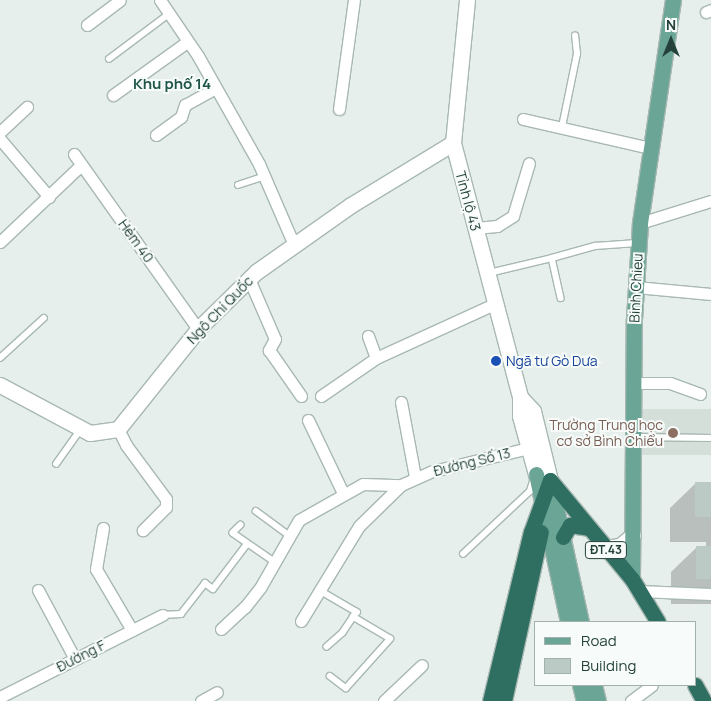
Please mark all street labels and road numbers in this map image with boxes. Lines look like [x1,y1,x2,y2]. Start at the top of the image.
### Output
street label: Tỉnh lộ 43 [452,169,484,233]
street label: Hẻm 40 [115,216,157,266]
street label: Binh Chieu [626,253,646,323]
street label: Ngô Chí Quốc [183,273,257,347]
street label: Đường Số 13 [432,444,512,480]
road number: ĐT.43 [585,540,627,560]
street label: Đường F [54,637,108,675]

